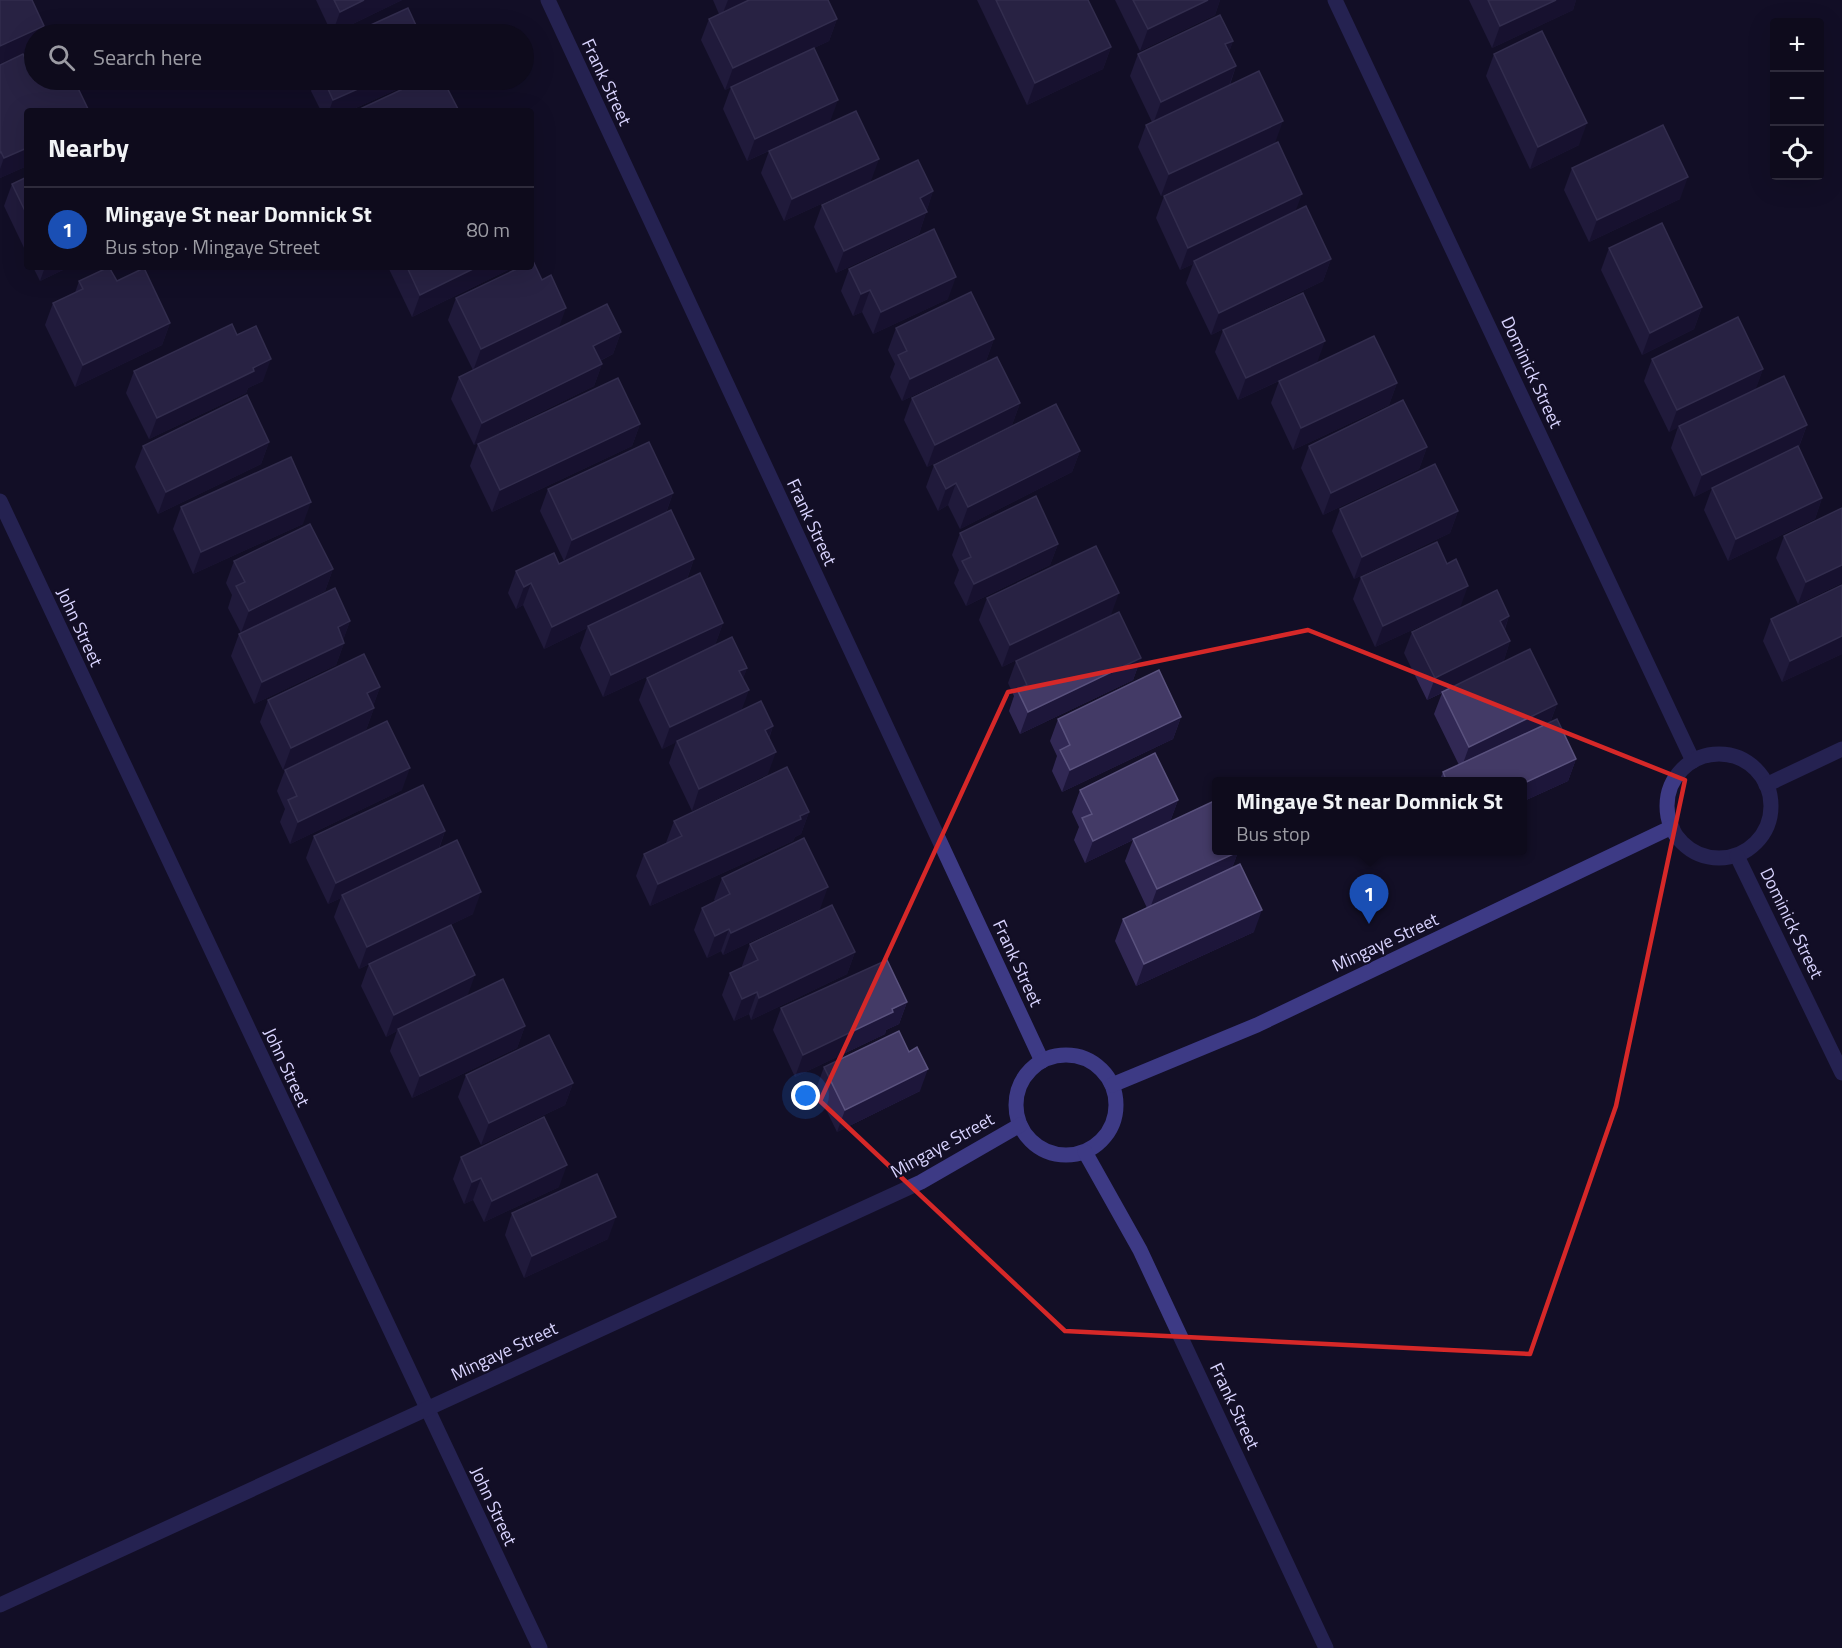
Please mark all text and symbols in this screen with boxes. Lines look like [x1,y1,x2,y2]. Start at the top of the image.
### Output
map controls [1770,18,1824,180]
button: + [1770,18,1824,72]
search box [24,24,534,90]
street label: Frank Street [575,34,639,130]
text: Search here [93,40,202,74]
icon: search [45,41,78,74]
button: − [1770,72,1824,126]
button: locate [1770,126,1824,180]
text: Nearby [48,128,129,167]
text: Mingaye St near Domnick St [105,197,372,231]
text: 1 [62,214,73,245]
text: 80 m [466,214,510,245]
text: Bus stop · Mingaye Street [105,231,320,262]
street label: Dominick Street [1494,312,1570,433]
street label: Frank Street [780,474,844,570]
street label: John Street [50,583,110,672]
popup [1212,777,1527,855]
text: Mingaye St near Domnick St [1236,784,1503,818]
text: Bus stop [1236,818,1310,849]
street label: Dominick Street [1753,863,1831,984]
pin: 1 [1350,874,1388,924]
street label: Mingaye Street [1327,905,1443,979]
street label: Frank Street [986,915,1050,1011]
street label: John Street [257,1023,317,1112]
your location [791,1081,820,1110]
street label: Mingaye Street [885,1105,999,1185]
street label: Mingaye Street [446,1314,562,1388]
street label: Frank Street [1203,1358,1267,1454]
street label: John Street [464,1462,524,1551]

